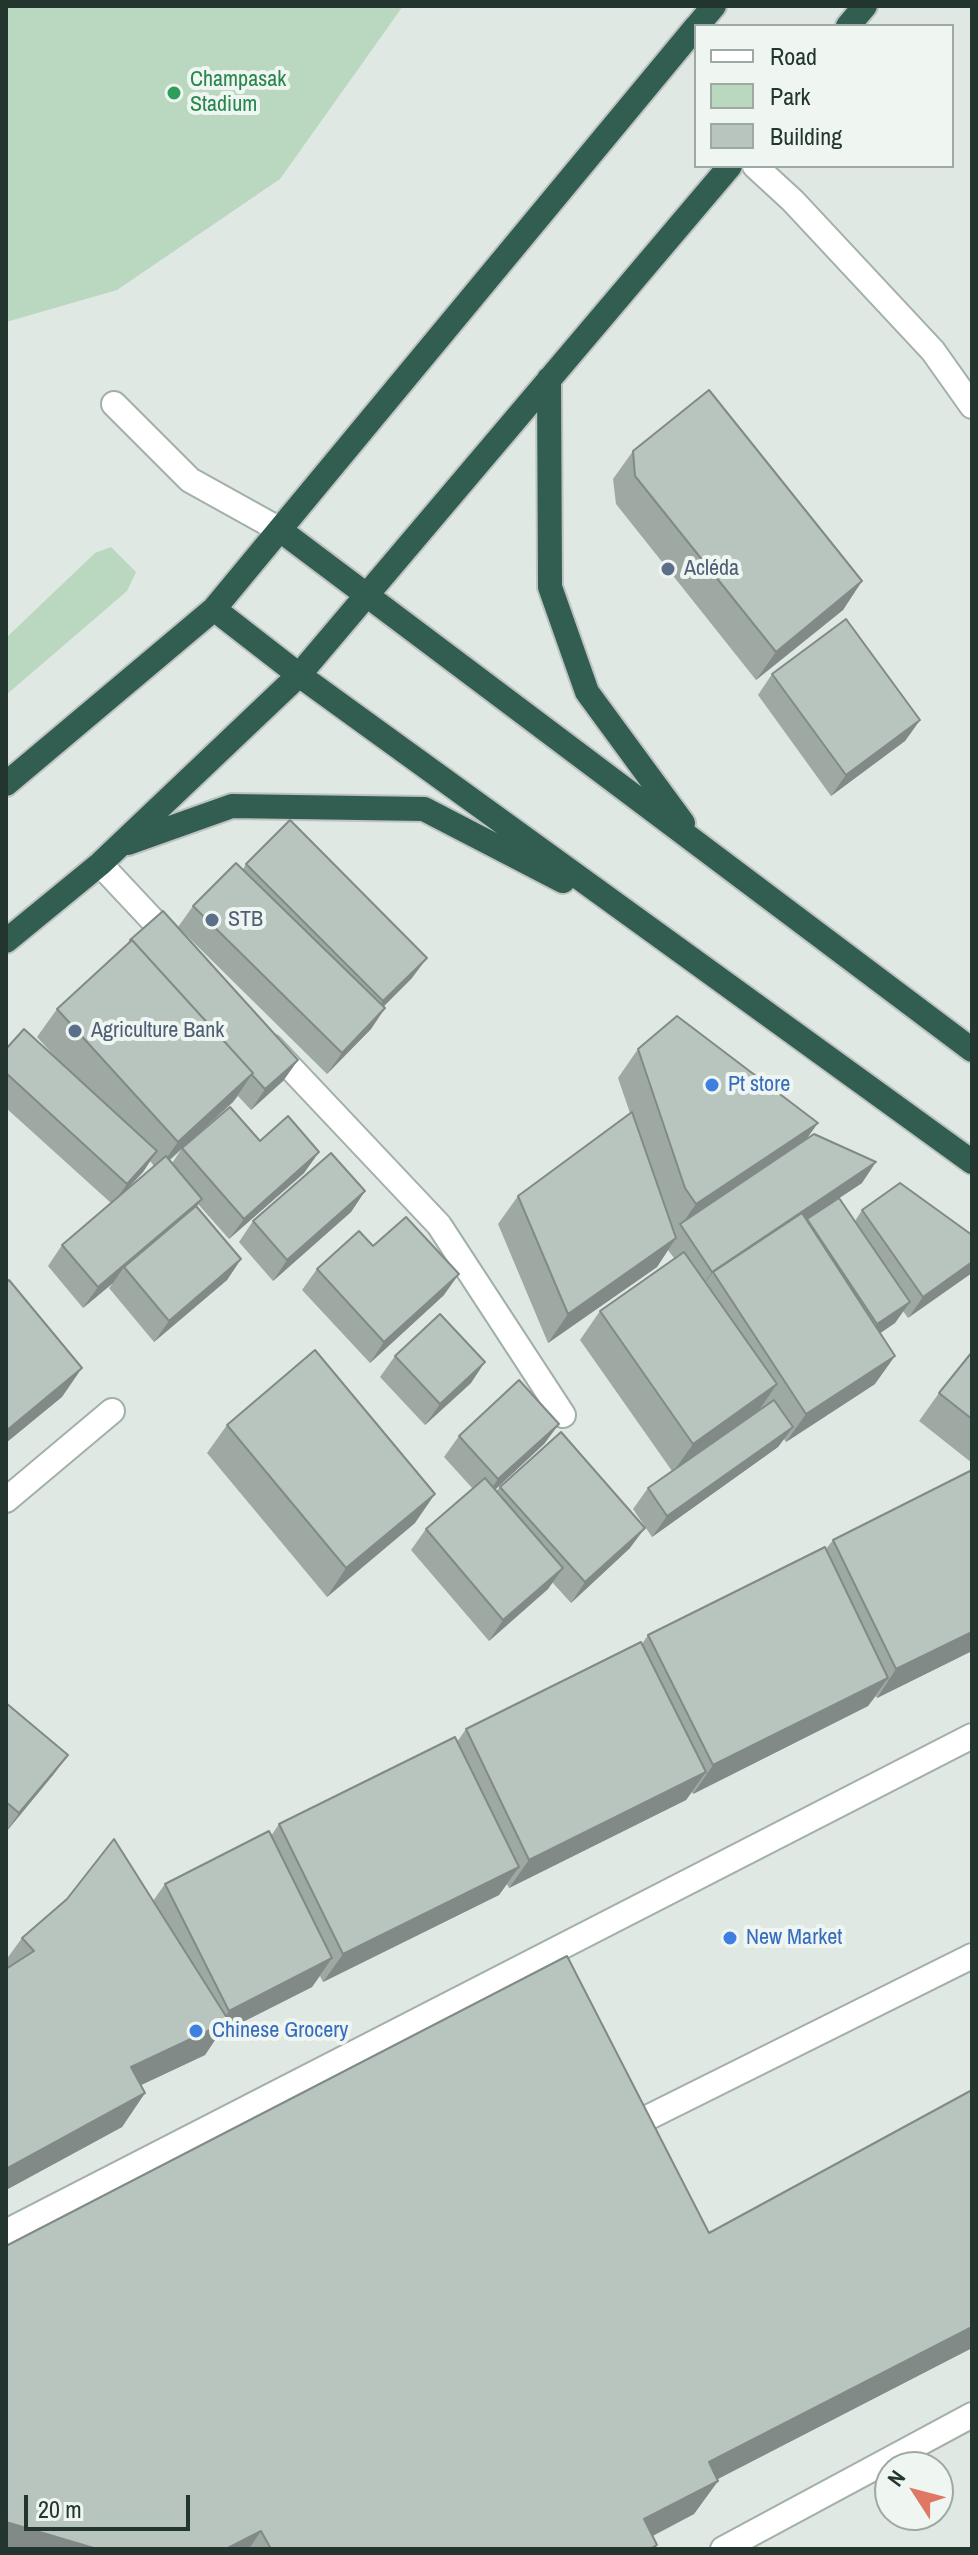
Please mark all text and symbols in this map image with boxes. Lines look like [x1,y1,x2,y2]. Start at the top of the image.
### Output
legend [694,24,954,168]
text: Road [770,40,817,72]
place label: Champasak Stadium [190,67,286,118]
text: Park [770,80,810,112]
marker: Champasak Stadium [165,84,183,102]
text: Building [770,120,842,152]
place label: Acléda [684,556,739,582]
marker: Acléda [659,560,677,578]
place label: STB [228,907,263,933]
marker: STB [203,911,221,929]
place label: Agriculture Bank [91,1018,224,1044]
marker: Agriculture Bank [66,1022,84,1040]
place label: Pt store [728,1072,790,1098]
marker: Pt store [703,1076,721,1094]
place label: New Market [746,1925,842,1951]
marker: New Market [721,1929,739,1947]
place label: Chinese Grocery [212,2018,348,2044]
marker: Chinese Grocery [187,2022,205,2040]
north arrow [874,2451,954,2531]
text: N [880,2464,912,2492]
scale bar [28,2479,194,2529]
text: 20 m [38,2493,82,2525]

